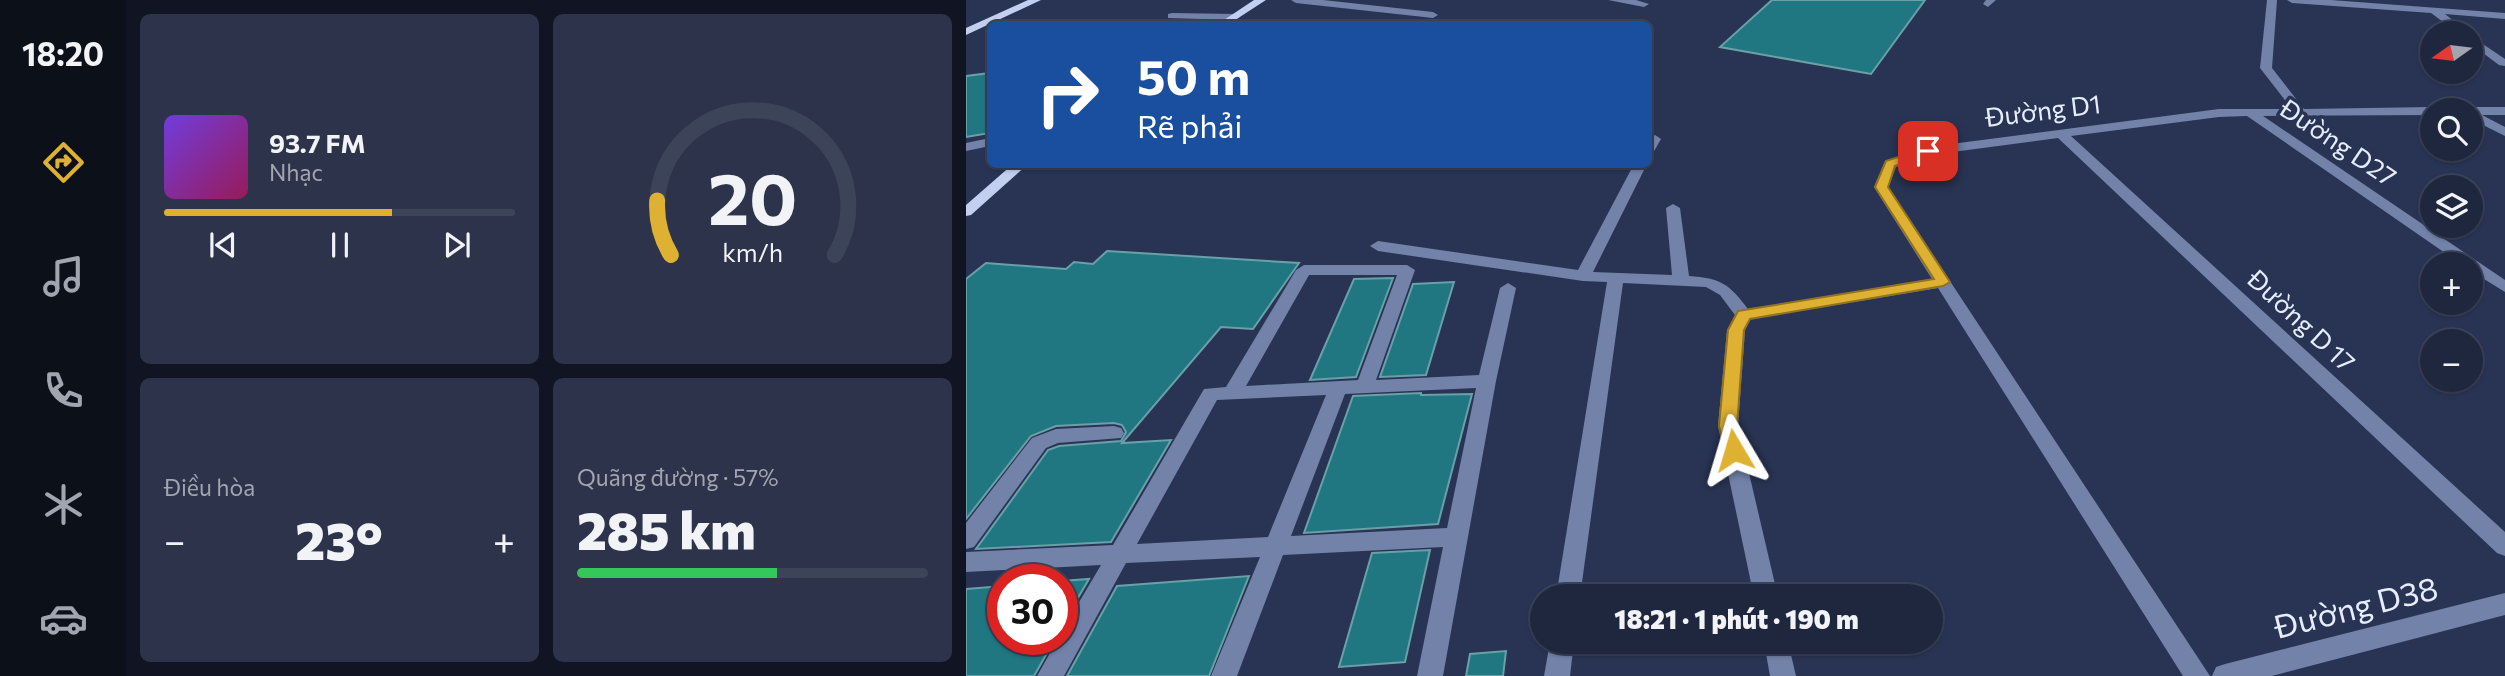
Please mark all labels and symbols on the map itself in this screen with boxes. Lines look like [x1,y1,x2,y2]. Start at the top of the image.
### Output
north arrow [2420,21,2483,84]
street label: Đường D1 [1982,87,2102,132]
street label: Đường D27 [2274,91,2403,192]
pin [1898,121,1958,181]
street label: Đường D 17 [2241,262,2362,377]
position arrow [1697,413,1771,487]
speed limit sign: 30 [987,564,1078,655]
street label: Đường D38 [2269,566,2441,646]

